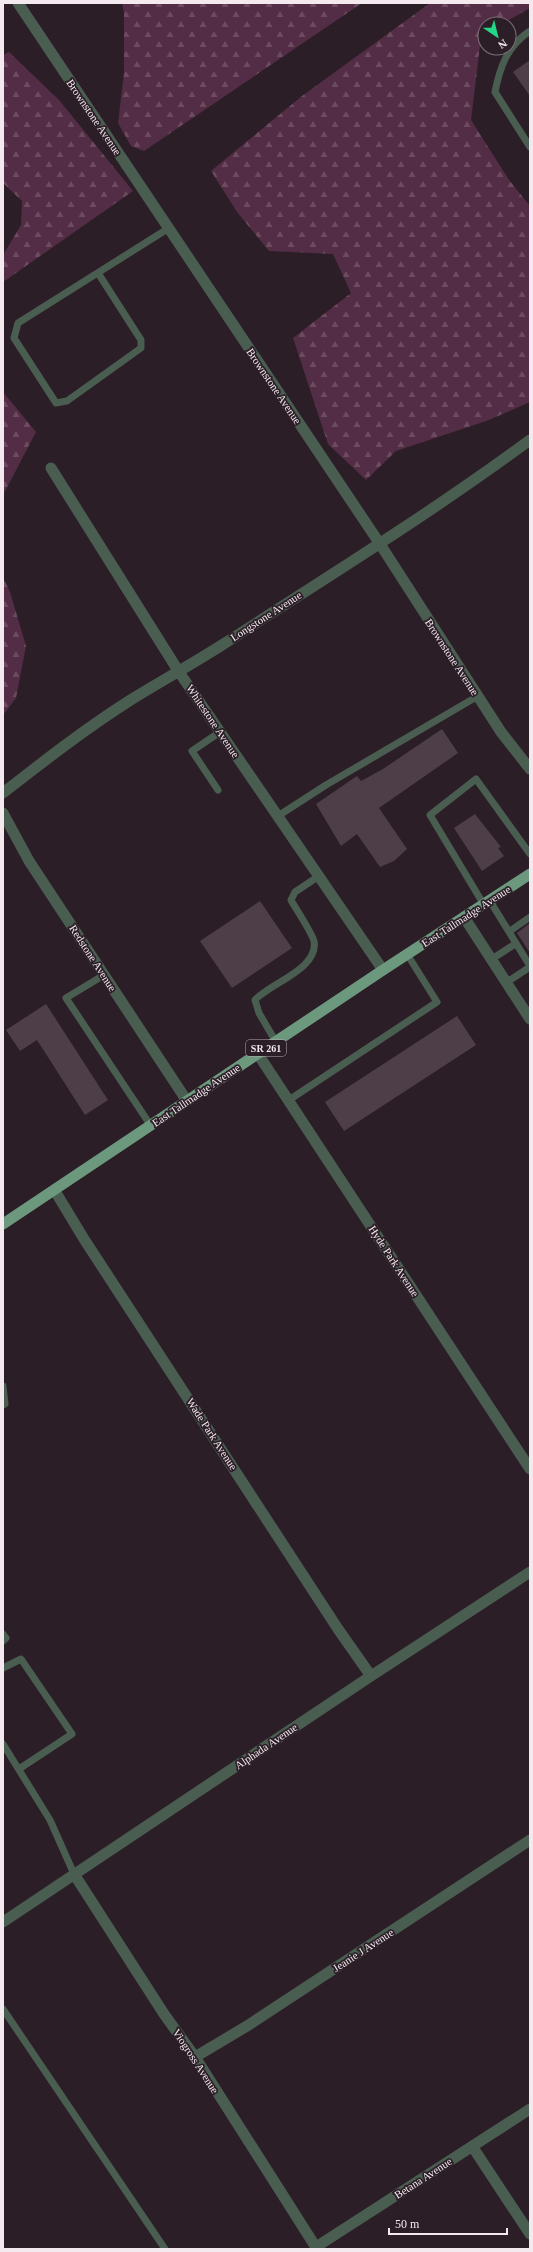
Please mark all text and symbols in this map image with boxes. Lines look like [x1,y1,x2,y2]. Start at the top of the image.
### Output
north arrow [477,16,517,56]
text: N [496,37,509,51]
street label: Brownstone Avenue [64,77,124,157]
street label: Brownstone Avenue [244,346,304,426]
street label: Longstone Avenue [228,589,304,643]
street label: Brownstone Avenue [423,617,481,698]
street label: Whitestone Avenue [184,682,242,760]
street label: East Tallmadge Avenue [419,883,513,949]
street label: Redstone Avenue [67,923,119,993]
road number: SR 261 [246,1040,286,1056]
street label: East Tallmadge Avenue [150,1061,242,1129]
street label: Hyde Park Avenue [367,1223,421,1299]
street label: Wade Park Avenue [184,1396,240,1472]
street label: Alphada Avenue [232,1721,300,1771]
street label: Jeanie J Avenue [330,1926,396,1974]
street label: Viogross Avenue [171,2026,221,2096]
street label: Betana Avenue [392,2155,454,2201]
scale bar [389,2210,507,2236]
text: 50 m [395,2217,420,2231]

